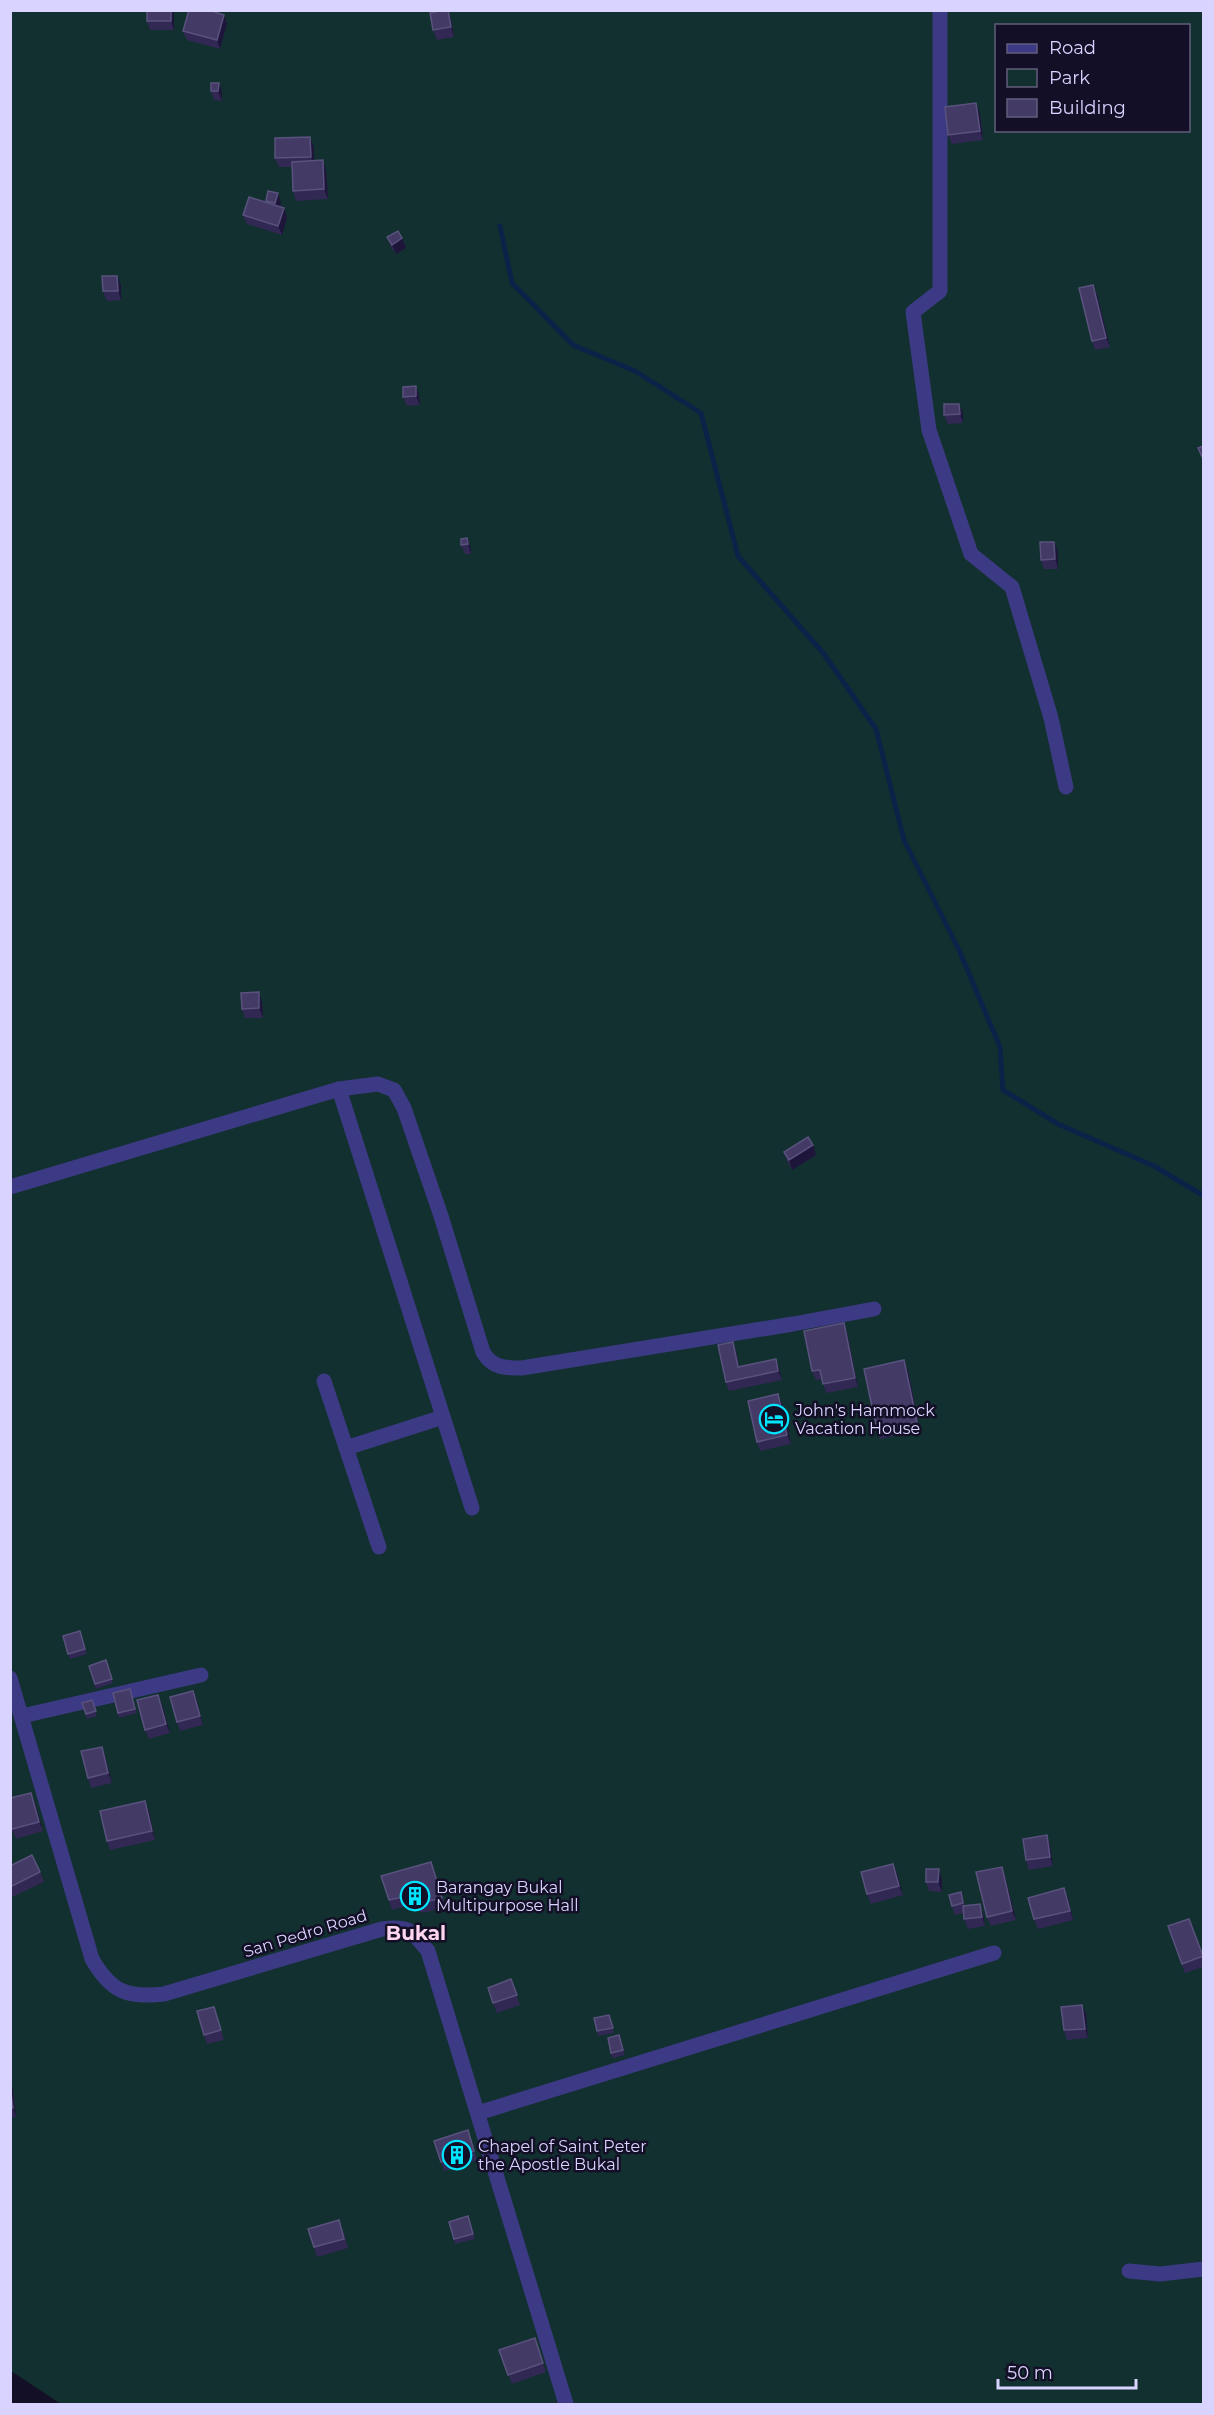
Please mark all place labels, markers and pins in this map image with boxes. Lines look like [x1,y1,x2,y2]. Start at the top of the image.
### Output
place label: John's Hammock Vacation House [794,1401,935,1438]
hotel icon: John's Hammock Vacation House [758,1403,790,1435]
place label: Barangay Bukal Multipurpose Hall [436,1878,579,1915]
building icon: Barangay Bukal Multipurpose Hall [399,1880,431,1912]
place label: Chapel of Saint Peter the Apostle Bukal [478,2137,647,2174]
building icon: Chapel of Saint Peter the Apostle Bukal [441,2139,473,2171]

